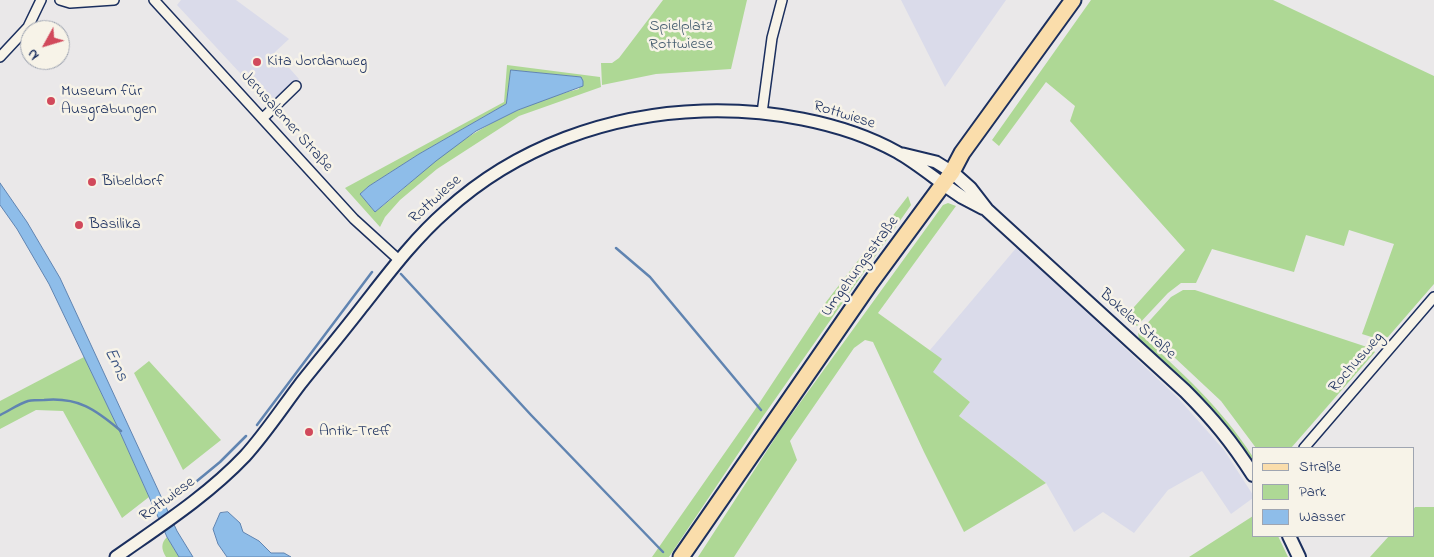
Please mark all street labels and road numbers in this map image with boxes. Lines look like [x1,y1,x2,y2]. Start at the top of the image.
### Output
street label: Jerusalemer Straße [236,68,336,176]
street label: Rottwiese [811,97,877,135]
street label: Rottwiese [406,172,466,228]
street label: Umgehungsstraße [818,213,904,321]
street label: Bokeler Straße [1095,286,1179,364]
street label: Rochusweg [1325,329,1389,397]
street label: Rottwiese [137,473,199,527]

